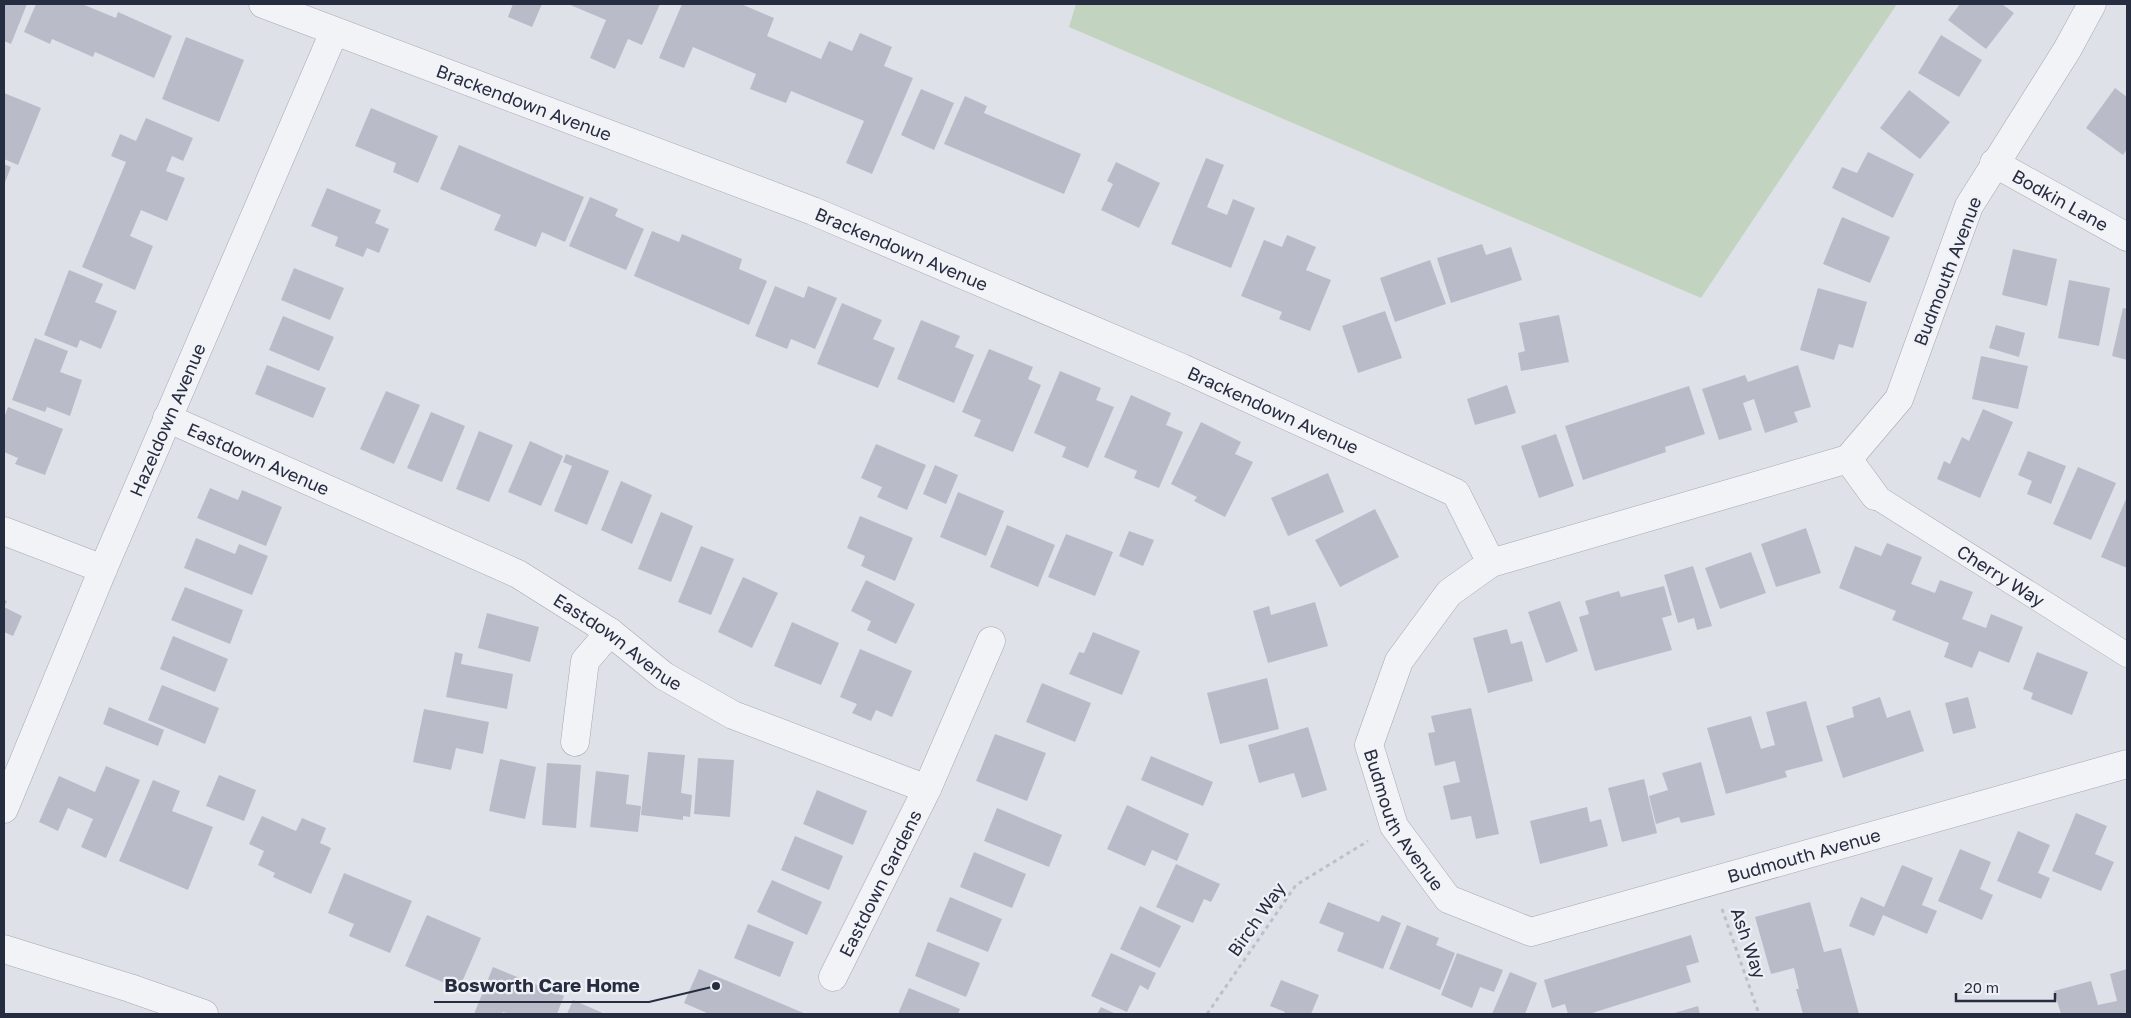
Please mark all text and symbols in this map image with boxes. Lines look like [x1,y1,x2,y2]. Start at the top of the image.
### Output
street label: Brackendown Avenue [433,59,615,145]
street label: Bodkin Lane [2008,164,2112,235]
street label: Budmouth Avenue [1908,193,1986,349]
street label: Brackendown Avenue [812,202,991,295]
street label: Hazeldown Avenue [125,340,210,500]
street label: Brackendown Avenue [1184,361,1362,458]
street label: Eastdown Avenue [184,417,333,500]
street label: Cherry Way [1953,540,2049,611]
street label: Eastdown Avenue [550,588,686,695]
street label: Budmouth Avenue [1360,746,1449,895]
street label: Eastdown Gardens [834,806,926,960]
street label: Budmouth Avenue [1725,823,1883,887]
street label: Birch Way [1222,878,1290,960]
street label: Ash Way [1727,905,1771,981]
callout: Bosworth Care Home [434,968,649,1002]
scale bar [1956,970,2055,1002]
text: Bosworth Care Home [444,973,640,996]
text: 20 m [1964,978,1999,996]

